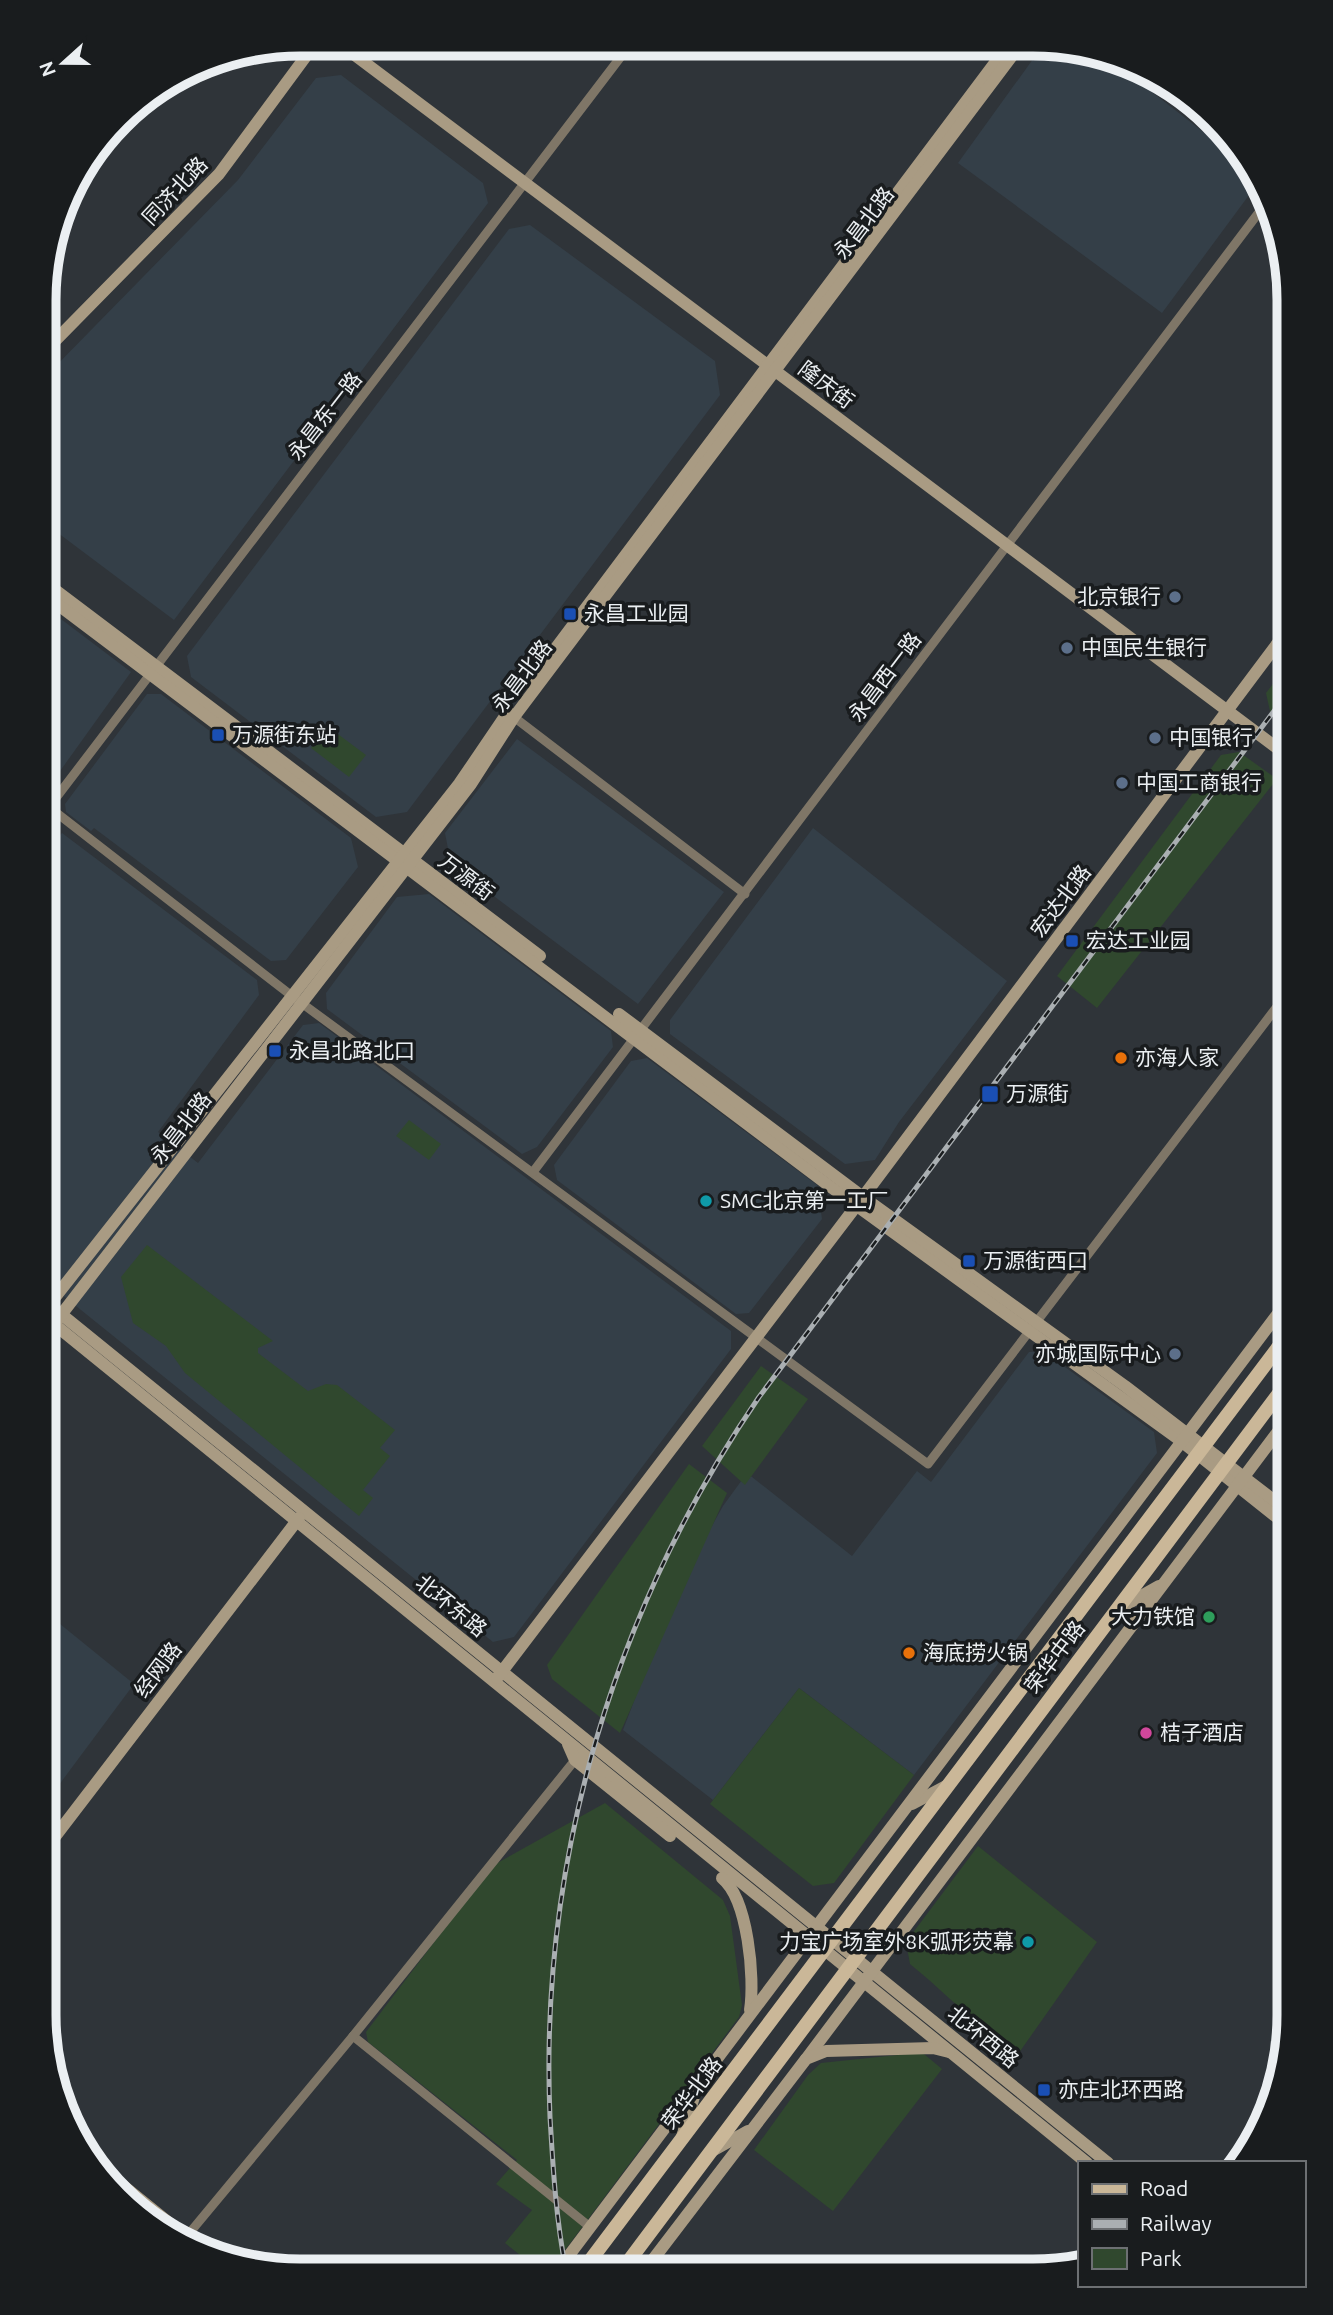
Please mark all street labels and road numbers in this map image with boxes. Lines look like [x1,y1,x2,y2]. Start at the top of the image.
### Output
street label: 同济北路 [137,151,212,229]
street label: 永昌北路 [828,182,898,263]
street label: 隆庆街 [794,356,859,413]
street label: 永昌东一路 [282,367,366,464]
street label: 永昌西一路 [843,627,925,726]
street label: 永昌北路 [486,635,556,716]
street label: 万源街 [434,848,499,905]
street label: 宏达北路 [1025,860,1095,941]
street label: 永昌北路 [145,1087,216,1168]
street label: 北环东路 [411,1569,492,1641]
street label: 荣华中路 [1019,1616,1089,1697]
street label: 经网路 [129,1637,186,1702]
street label: 北环西路 [943,2000,1024,2072]
street label: 荣华北路 [656,2052,726,2133]

